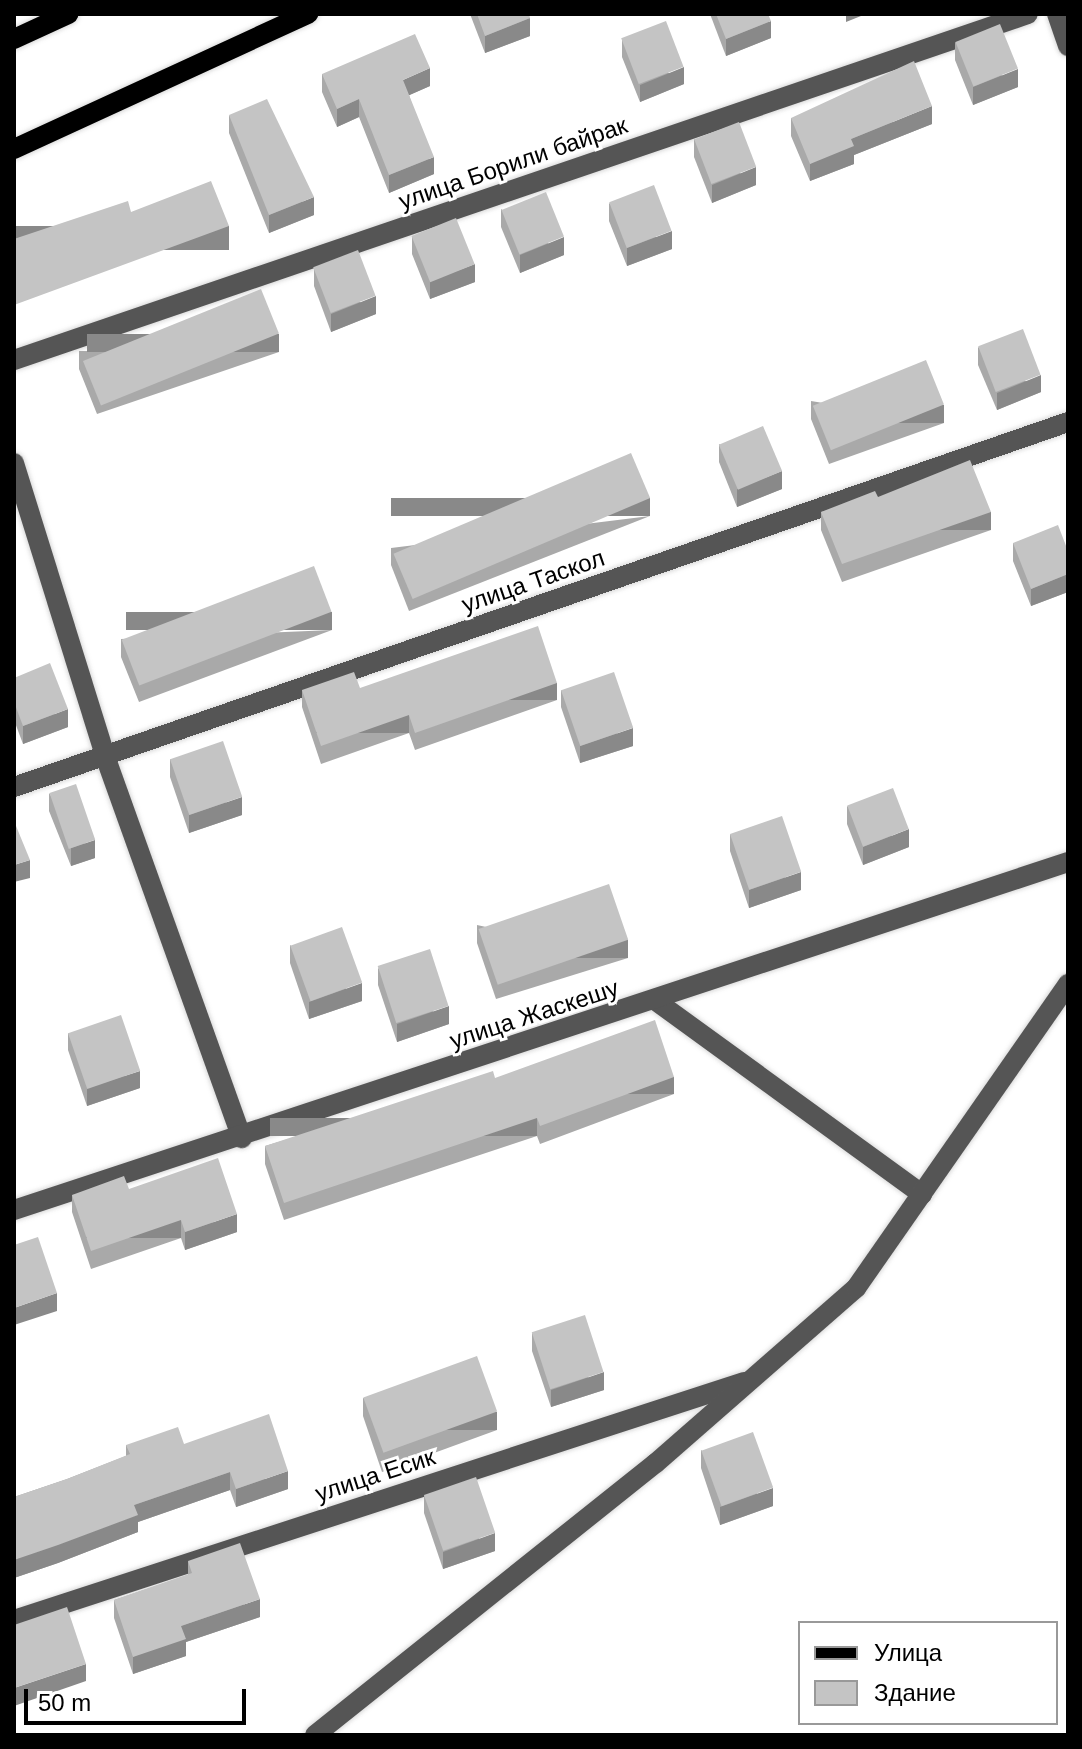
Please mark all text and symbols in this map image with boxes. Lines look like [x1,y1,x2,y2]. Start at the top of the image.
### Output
street label: улица Борили байрак [395,110,631,216]
street label: улица Таскол [458,543,608,619]
street label: улица Жаскешу [446,973,622,1055]
street label: улица Есик [311,1442,439,1508]
legend [798,1621,1058,1725]
text: Улица [874,1639,942,1666]
scale bar [28,1673,250,1723]
text: Здание [874,1679,956,1706]
text: 50 m [38,1689,91,1716]

